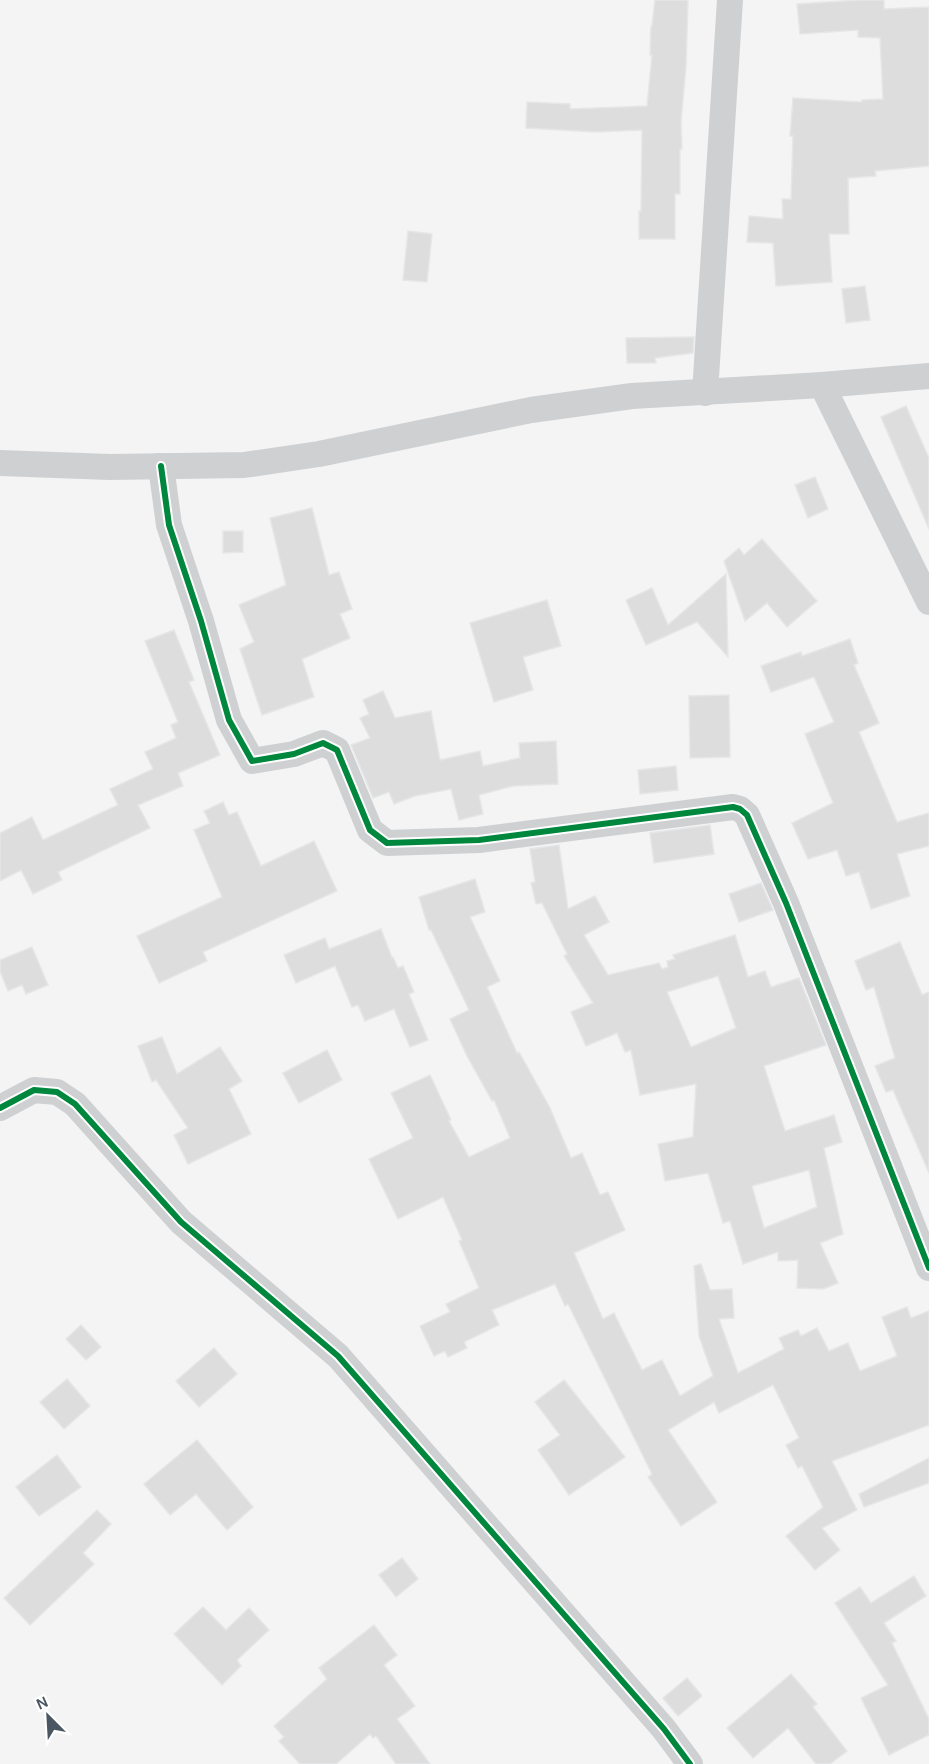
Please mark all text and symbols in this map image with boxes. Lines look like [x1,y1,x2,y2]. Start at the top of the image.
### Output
north arrow [18,1686,78,1746]
text: N [33,1692,51,1714]

